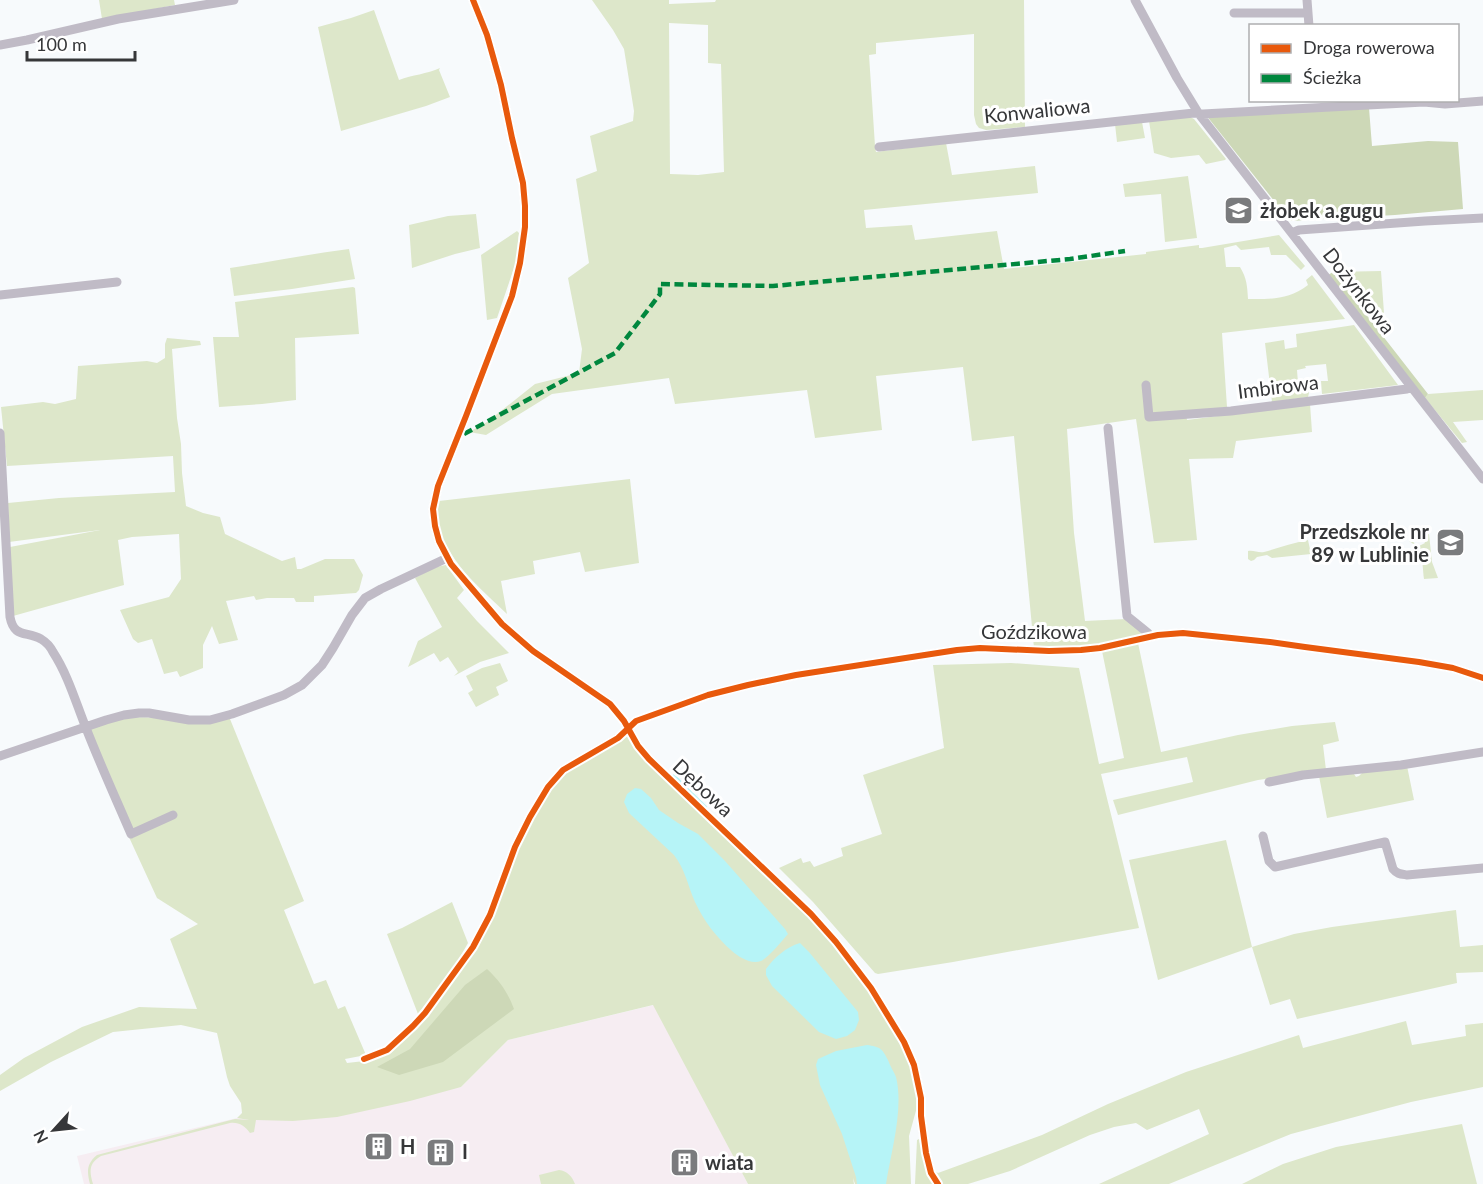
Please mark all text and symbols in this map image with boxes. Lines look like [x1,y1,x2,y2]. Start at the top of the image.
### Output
scale bar [27,24,135,62]
legend [1249,24,1459,102]
text: 100 m [36,33,87,55]
text: Droga rowerowa [1303,36,1435,58]
text: Ścieżka [1303,66,1361,88]
street label: Konwaliowa [983,92,1091,128]
school or university icon: żłobek a.gugu [1223,195,1255,227]
place label: żłobek a.gugu [1260,198,1383,222]
street label: Dożynkowa [1319,242,1401,338]
street label: Imbirowa [1236,369,1320,403]
place label: Przedszkole nr 89 w Lublinie [1299,519,1430,566]
school or university icon: Przedszkole nr 89 w Lublinie [1434,527,1466,559]
street label: Goździkowa [981,619,1087,643]
street label: Dębowa [669,753,739,821]
north arrow [24,1100,84,1160]
text: N [29,1127,51,1147]
building icon: H [363,1131,395,1163]
place label: H [400,1134,415,1158]
building icon: I [425,1136,457,1168]
place label: I [462,1139,468,1163]
building icon: wiata [668,1147,700,1179]
place label: wiata [705,1150,754,1174]

